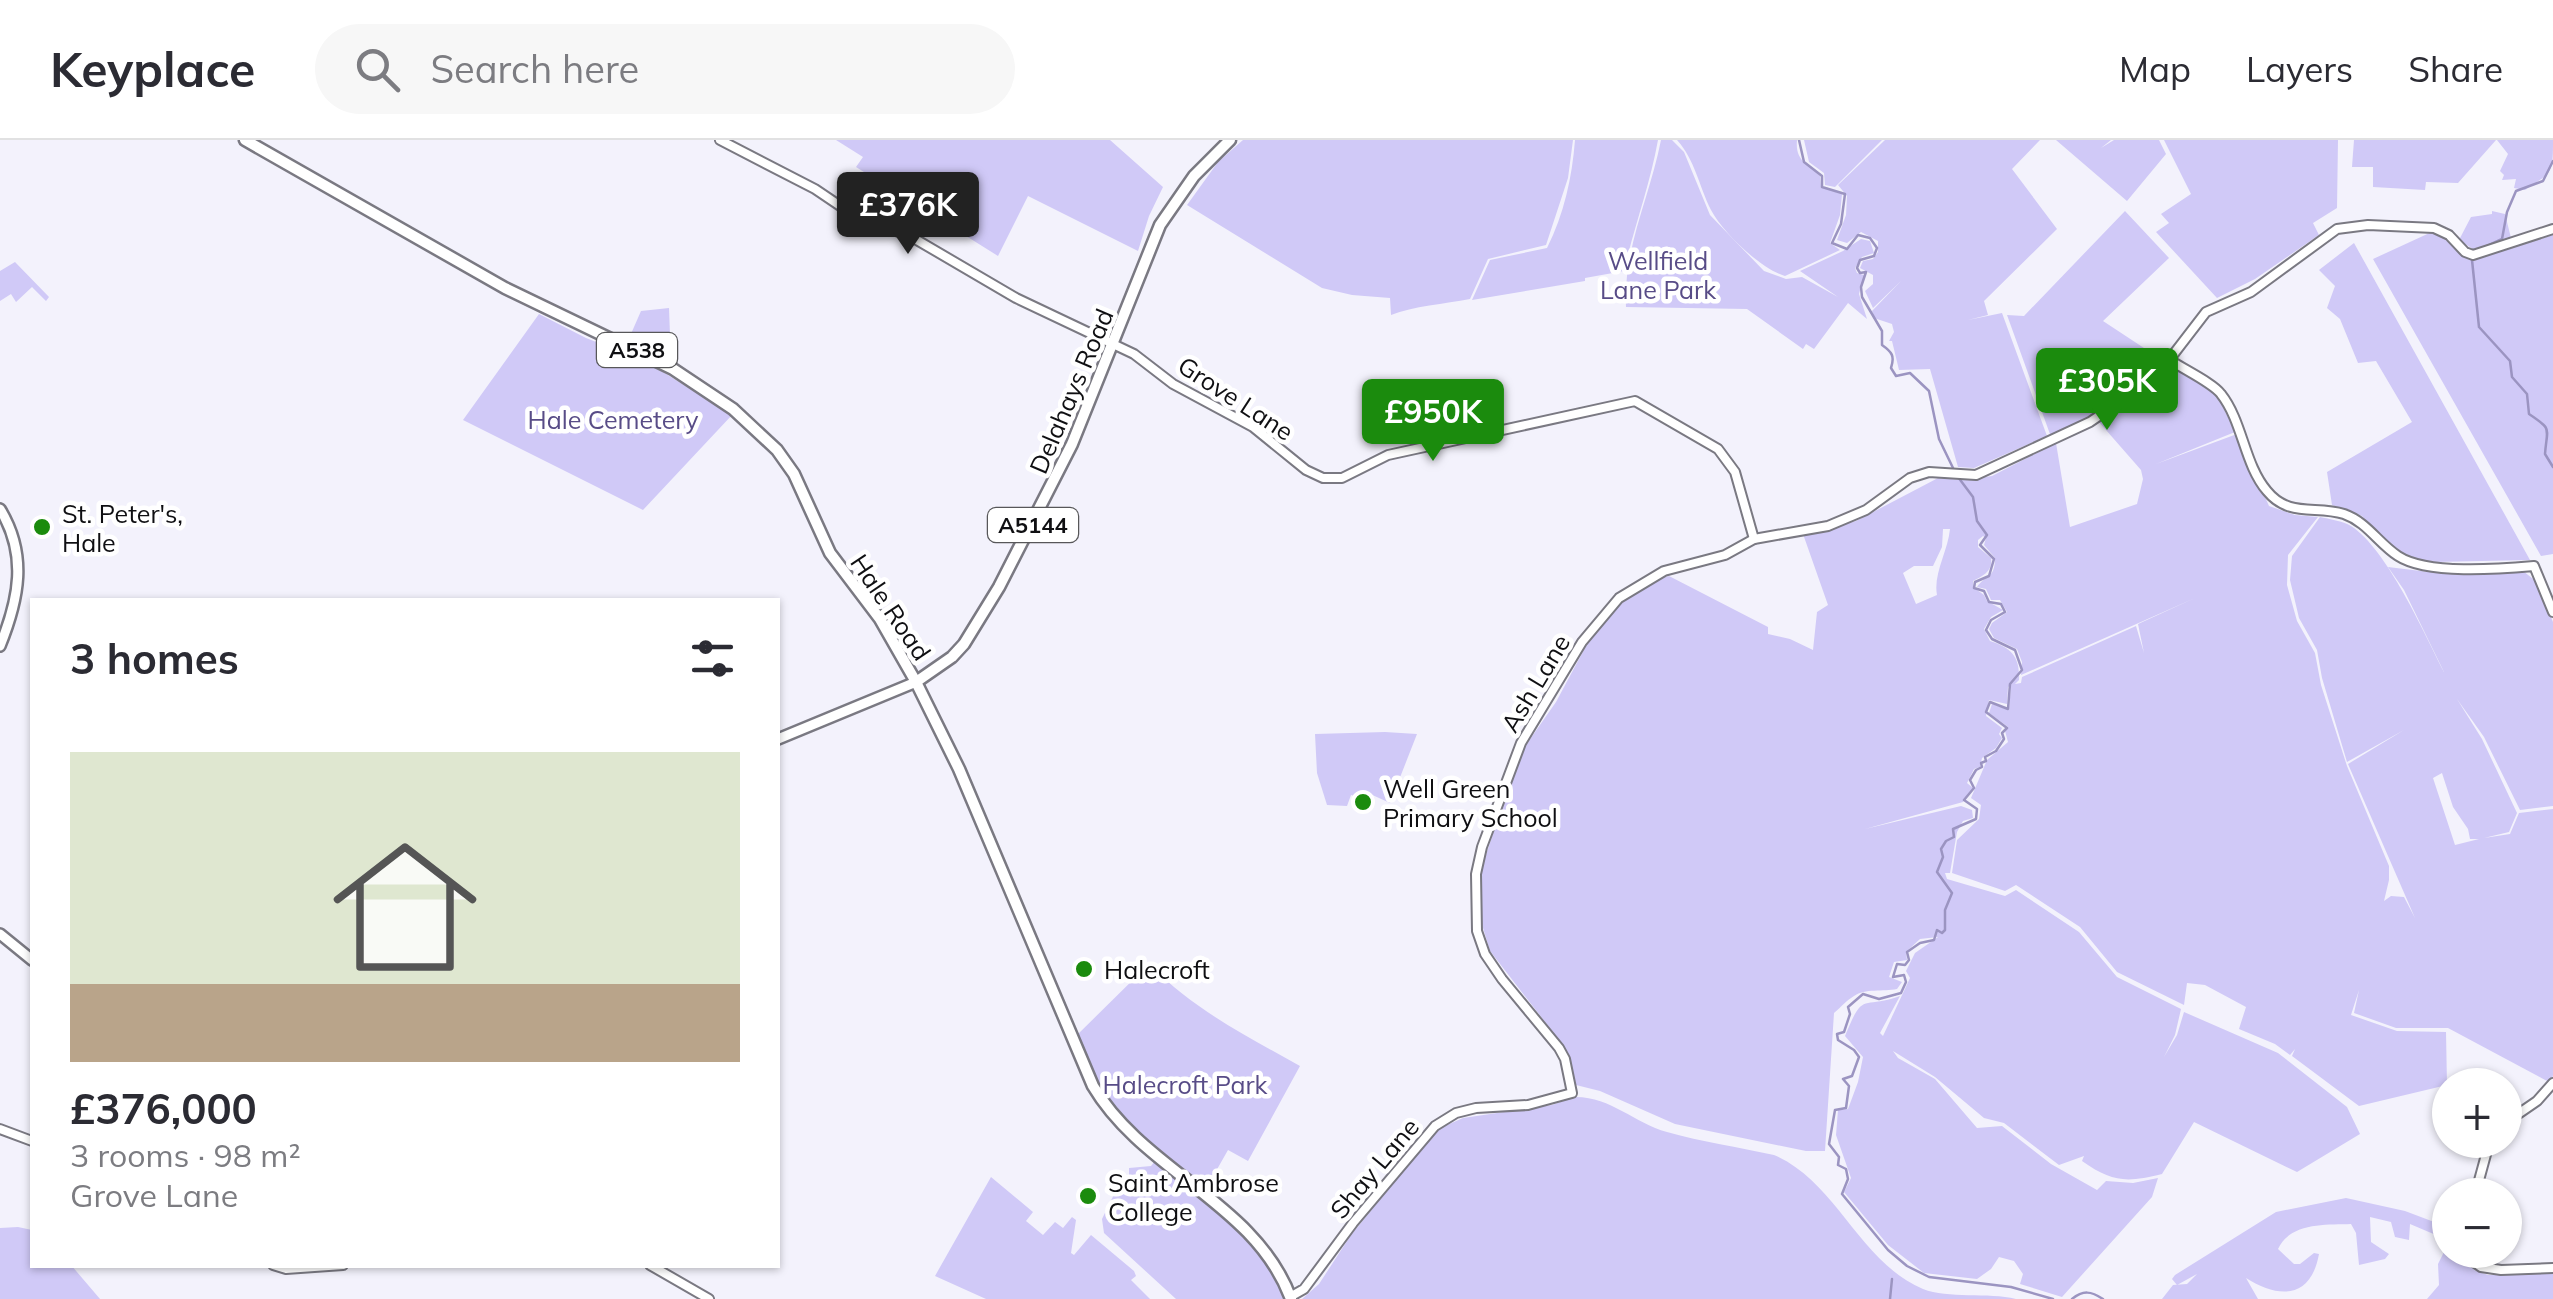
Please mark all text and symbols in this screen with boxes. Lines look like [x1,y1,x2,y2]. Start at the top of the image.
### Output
search box [315,24,1015,114]
text: Keyplace [50,39,255,99]
icon: search [350,42,405,97]
text: Search here [430,45,639,93]
text: Map [2119,47,2191,91]
text: Layers [2246,47,2353,91]
text: Share [2408,47,2503,91]
pin: £376K [838,172,978,257]
text: £376K [859,184,957,224]
park label: Wellfield Lane Park [1600,245,1717,305]
street label: Delahays Road [1022,304,1120,478]
road number: A538 [597,333,677,367]
pin: £305K [2037,348,2177,433]
street label: Grove Lane [1172,349,1300,447]
text: £305K [2058,360,2156,400]
pin: £950K [1363,379,1503,464]
text: £950K [1384,391,1482,431]
park label: Hale Cemetery [528,404,698,435]
place label: St. Peter's, Hale [62,498,183,558]
road number: A5144 [988,508,1078,542]
marker: St. Peter's, Hale [31,516,53,538]
street label: Hale Road [844,548,938,666]
street label: Ash Lane [1494,628,1576,738]
icon: filters [685,631,740,686]
text: 3 homes [70,632,239,685]
place label: Well Green Primary School [1383,773,1558,833]
marker: Well Green Primary School [1352,791,1374,813]
icon: home [315,817,495,997]
place label: Halecroft [1104,954,1210,985]
marker: Halecroft [1073,958,1095,980]
map controls [2432,1068,2522,1268]
button: + [2432,1068,2522,1158]
park label: Halecroft Park [1103,1069,1269,1100]
text: £376,000 [70,1082,257,1135]
street label: Shay Lane [1323,1111,1425,1225]
text: 3 rooms · 98 m² [70,1135,301,1175]
place label: Saint Ambrose College [1108,1167,1279,1227]
text: Grove Lane [70,1175,238,1215]
button: − [2432,1178,2522,1268]
marker: Saint Ambrose College [1077,1185,1099,1207]

